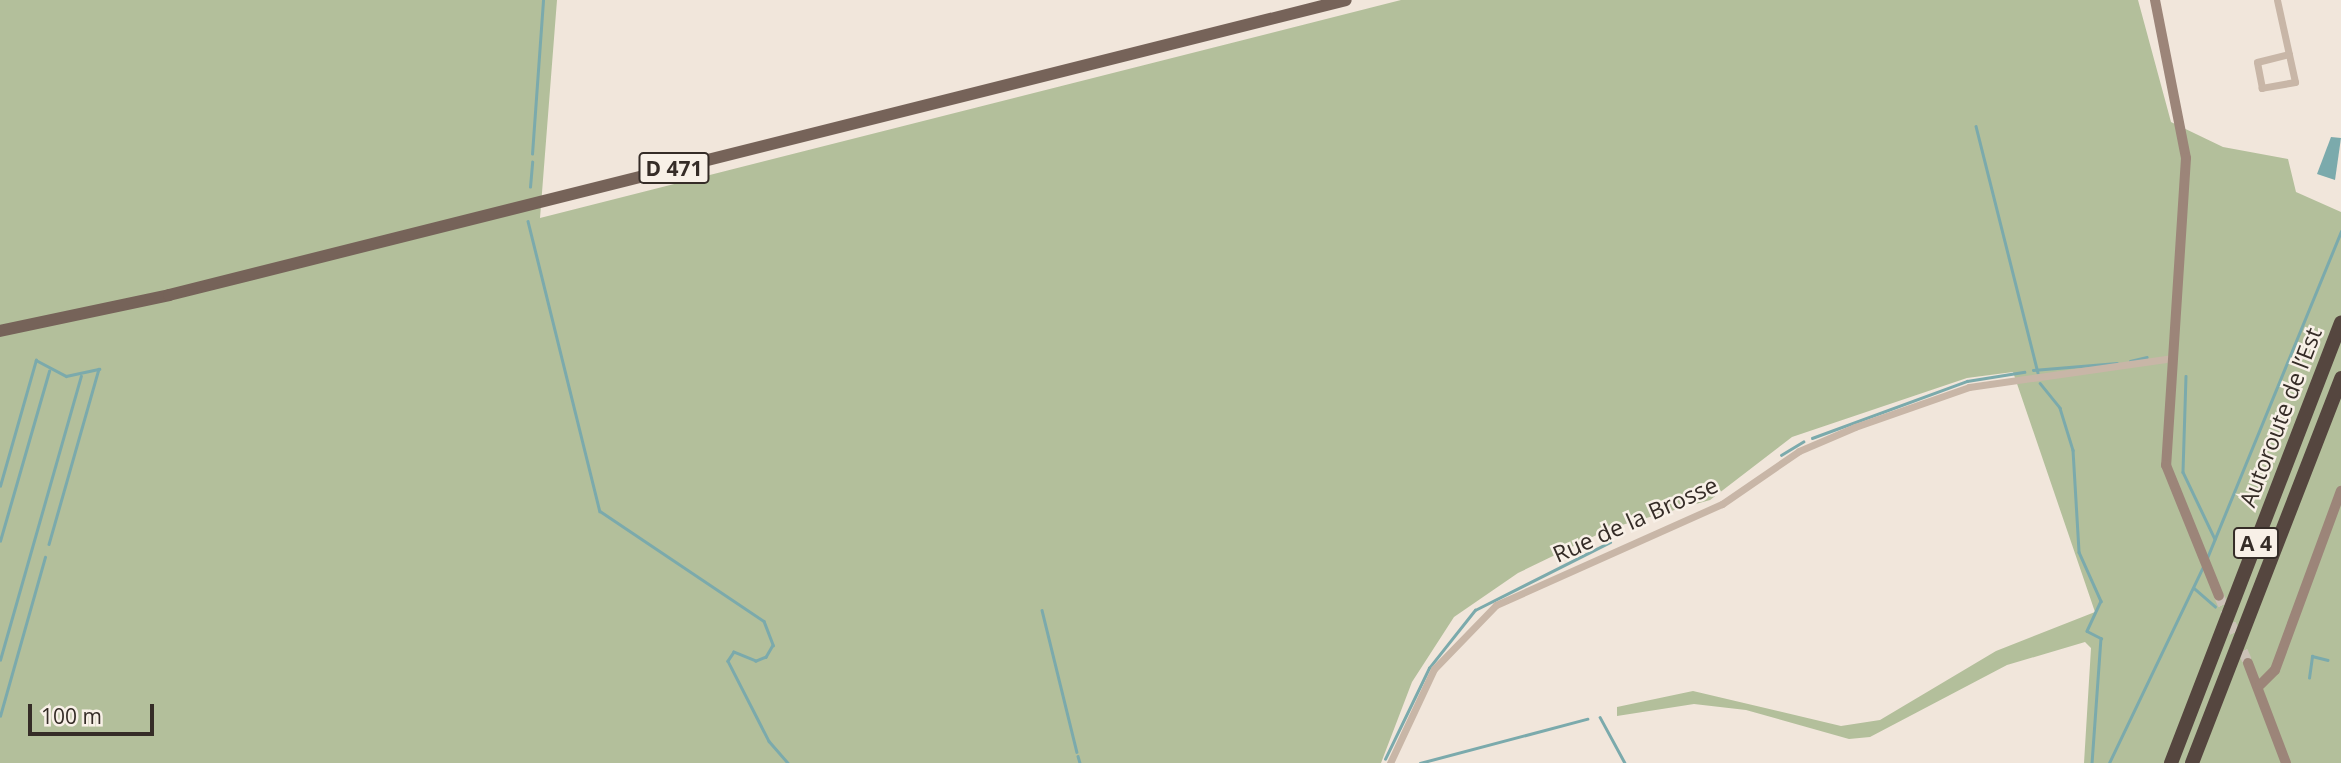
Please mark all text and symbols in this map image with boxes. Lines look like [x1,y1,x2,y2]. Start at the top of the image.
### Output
road number: D 471 [637,150,711,186]
street label: Autoroute de l’Est [2233,323,2327,511]
street label: Rue de la Brosse [1548,470,1722,568]
road number: A 4 [2232,526,2280,560]
scale bar [32,690,158,734]
text: 100 m [41,702,102,730]

